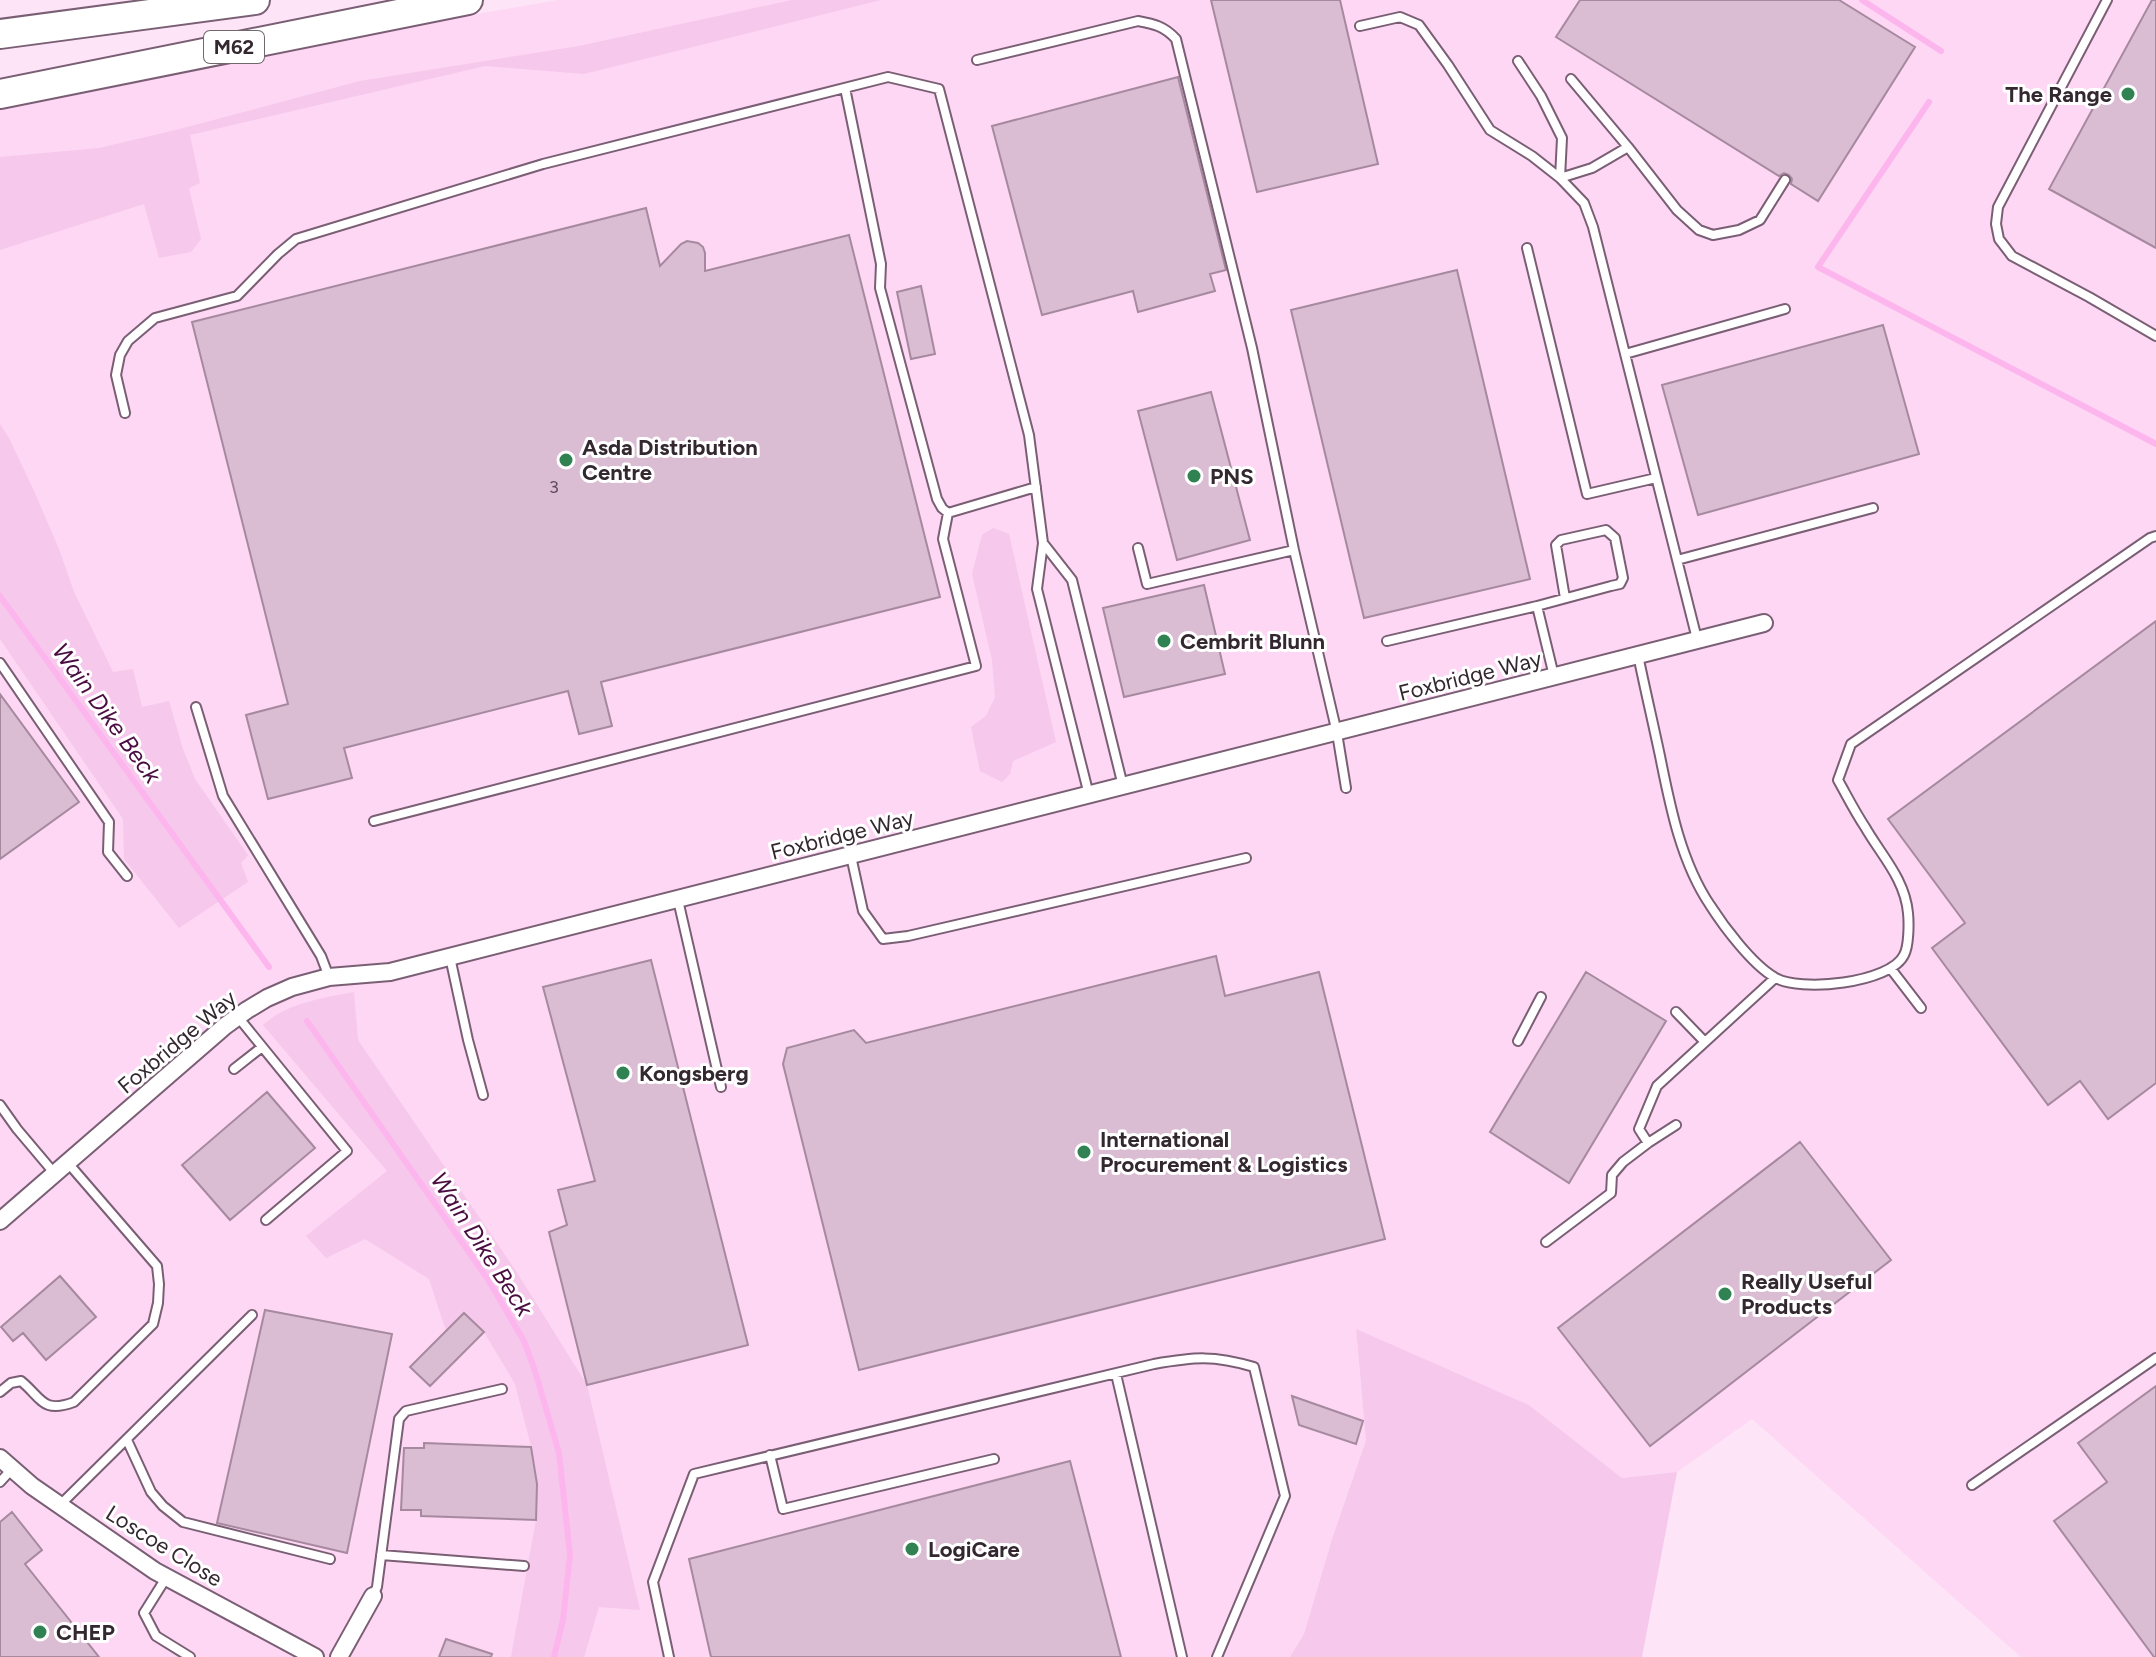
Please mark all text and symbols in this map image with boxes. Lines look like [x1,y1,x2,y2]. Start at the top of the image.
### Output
road number: M62 [204,31,264,63]
place label: The Range [2005,81,2112,108]
marker: The Range [2119,85,2137,103]
place label: Asda Distribution Centre [582,434,758,486]
marker: Asda Distribution Centre [557,451,575,469]
place label: PNS [1210,463,1254,490]
marker: PNS [1185,467,1203,485]
house number: 3 [549,476,559,498]
place label: Cembrit Blunn [1180,628,1325,655]
marker: Cembrit Blunn [1155,632,1173,650]
water label: Wain Dike Beck [46,637,168,790]
street label: Foxbridge Way [1396,645,1545,707]
street label: Foxbridge Way [768,804,917,866]
street label: Foxbridge Way [112,984,242,1099]
place label: Kongsberg [639,1060,749,1087]
marker: Kongsberg [614,1064,632,1082]
place label: International Procurement & Logistics [1100,1126,1348,1178]
marker: International Procurement & Logistics [1075,1143,1093,1161]
water label: Wain Dike Beck [425,1166,540,1323]
place label: Really Useful Products [1741,1268,1872,1320]
marker: Really Useful Products [1716,1285,1734,1303]
street label: Loscoe Close [101,1499,227,1593]
place label: LogiCare [928,1536,1020,1563]
marker: LogiCare [903,1540,921,1558]
place label: CHEP [56,1619,115,1646]
marker: CHEP [31,1623,49,1641]

